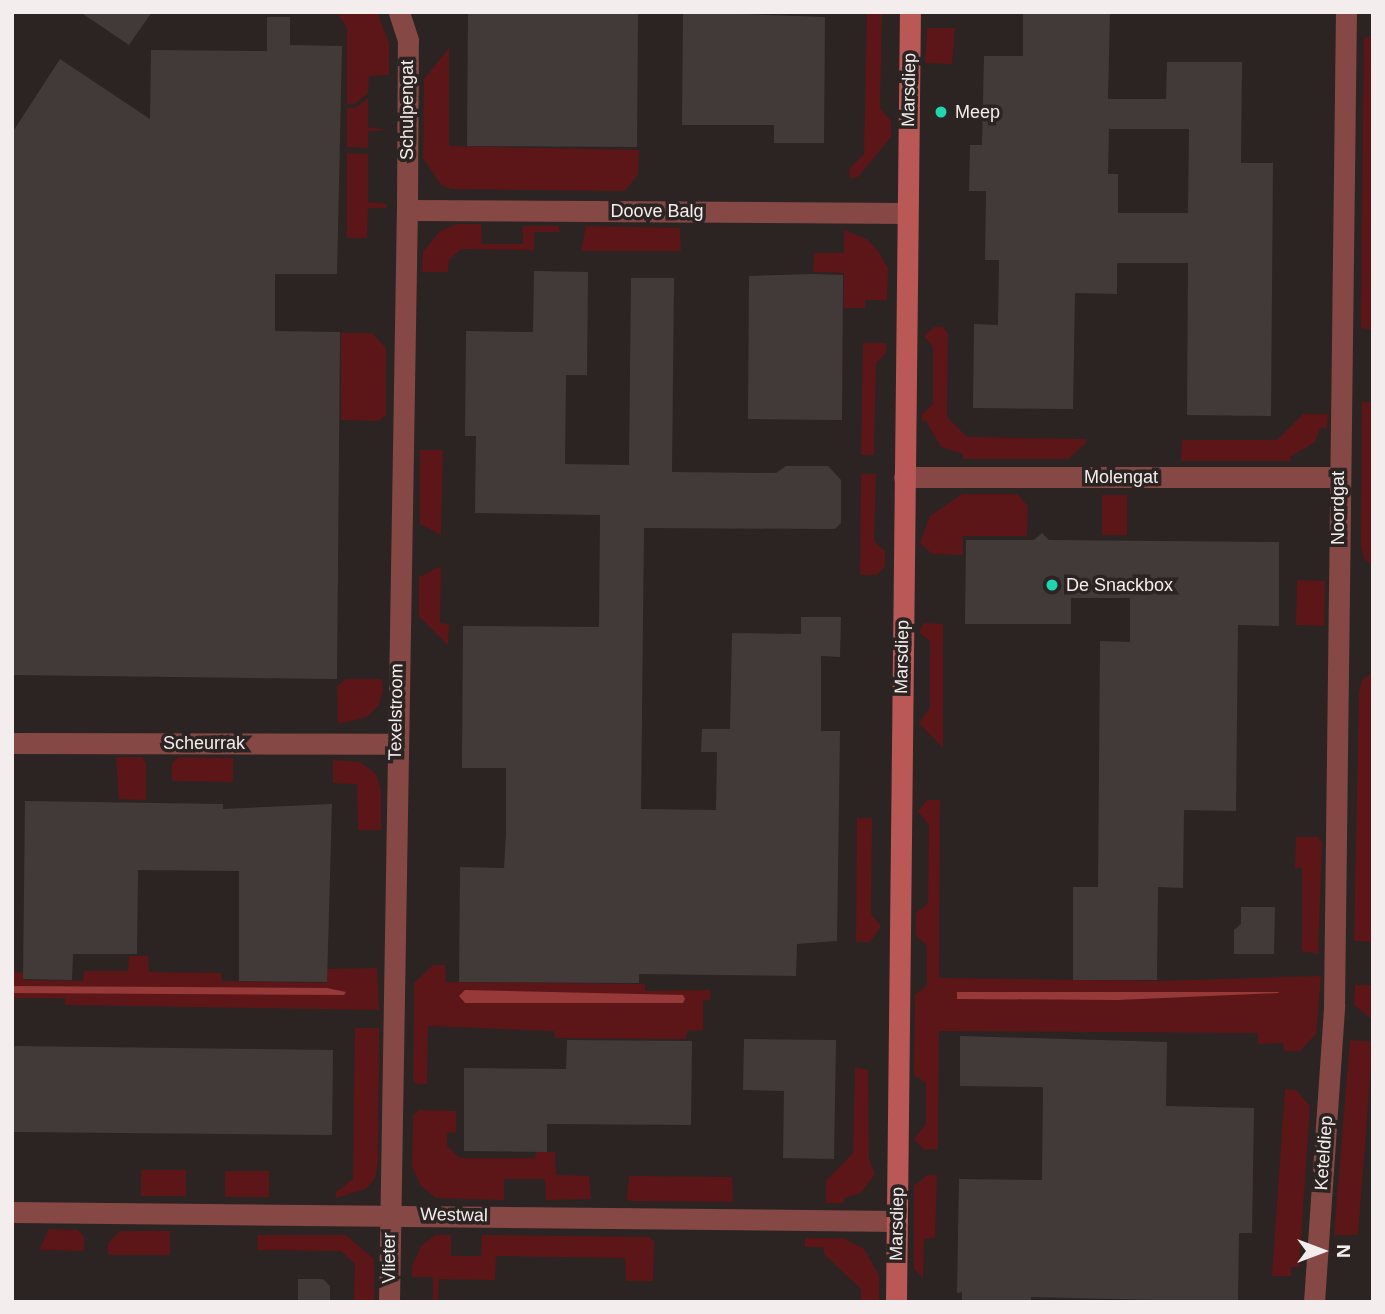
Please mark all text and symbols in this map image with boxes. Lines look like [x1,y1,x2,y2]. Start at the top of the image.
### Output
street label: Marsdiep [898,53,920,127]
street label: Schulpengat [396,60,418,160]
place label: Meep [955,101,1000,123]
marker: Meep [933,104,949,120]
street label: Doove Balg [610,200,704,222]
street label: Molengat [1084,466,1158,488]
street label: Noordgat [1327,471,1349,545]
place label: De Snackbox [1066,574,1173,596]
marker: De Snackbox [1044,577,1060,593]
street label: Marsdiep [891,620,913,694]
street label: Texelstroom [384,663,408,761]
street label: Scheurrak [163,732,245,754]
street label: Keteldiep [1311,1115,1337,1191]
street label: Marsdiep [886,1187,908,1261]
street label: Westwal [420,1204,488,1226]
north arrow [1287,1216,1357,1286]
street label: Vlieter [378,1232,400,1284]
text: N [1333,1244,1354,1258]

